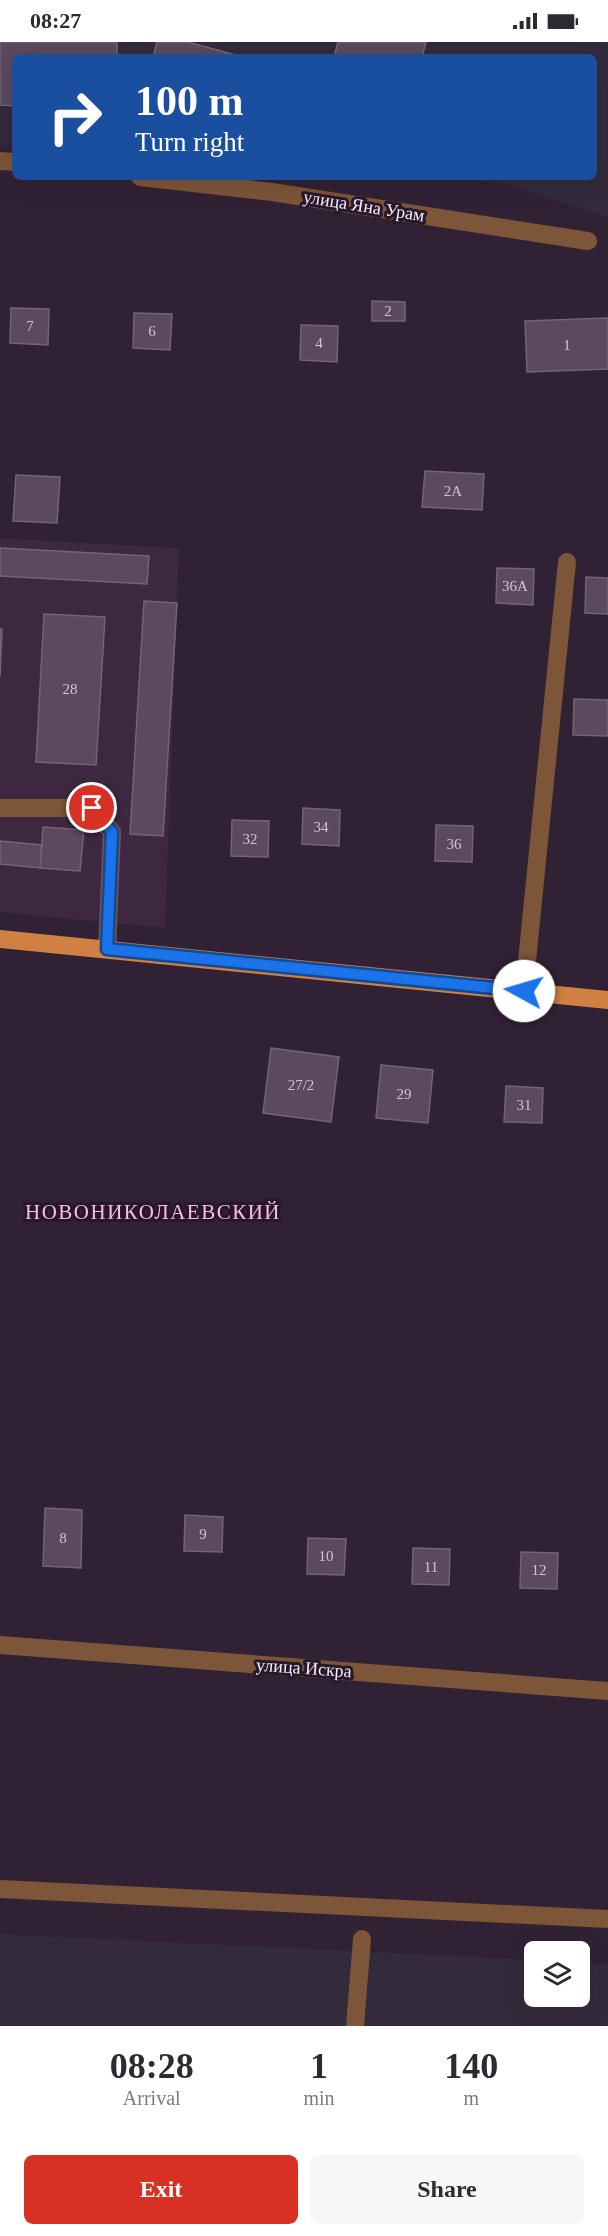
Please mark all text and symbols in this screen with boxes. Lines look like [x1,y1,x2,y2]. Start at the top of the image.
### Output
text: 08:27 [30,8,81,33]
icon: right [36,78,114,156]
text: 100 m [135,78,244,124]
text: Turn right [135,127,244,157]
street label: улица Яна Урам [302,187,426,225]
house number: 2 [384,303,392,319]
house number: 7 [26,318,34,334]
house number: 6 [148,323,156,339]
house number: 4 [315,335,323,351]
house number: 1 [563,337,571,353]
house number: 2А [444,483,462,499]
house number: 36А [502,578,528,594]
house number: 28 [63,681,78,697]
pin [66,782,117,833]
icon: arrive [75,791,108,824]
house number: 34 [314,819,329,835]
house number: 32 [243,831,258,847]
house number: 36 [447,836,462,852]
position arrow [492,959,556,1023]
house number: 27/2 [288,1077,314,1093]
house number: 29 [397,1086,412,1102]
house number: 31 [517,1097,532,1113]
district label: НОВОНИКОЛАЕВСКИЙ [25,1200,281,1224]
house number: 9 [199,1526,207,1542]
house number: 8 [59,1530,67,1546]
house number: 10 [319,1548,334,1564]
house number: 11 [424,1559,438,1575]
house number: 12 [532,1562,547,1578]
street label: улица Искра [256,1655,352,1681]
map controls [524,1941,590,2007]
button: layers [524,1941,590,2007]
text: 08:28 [110,2046,194,2086]
text: 1 [310,2046,328,2086]
text: 140 [444,2046,498,2086]
text: Arrival [123,2087,181,2109]
text: min [303,2087,335,2109]
text: m [464,2087,479,2109]
button: Exit [24,2155,298,2224]
button: Share [310,2155,584,2224]

